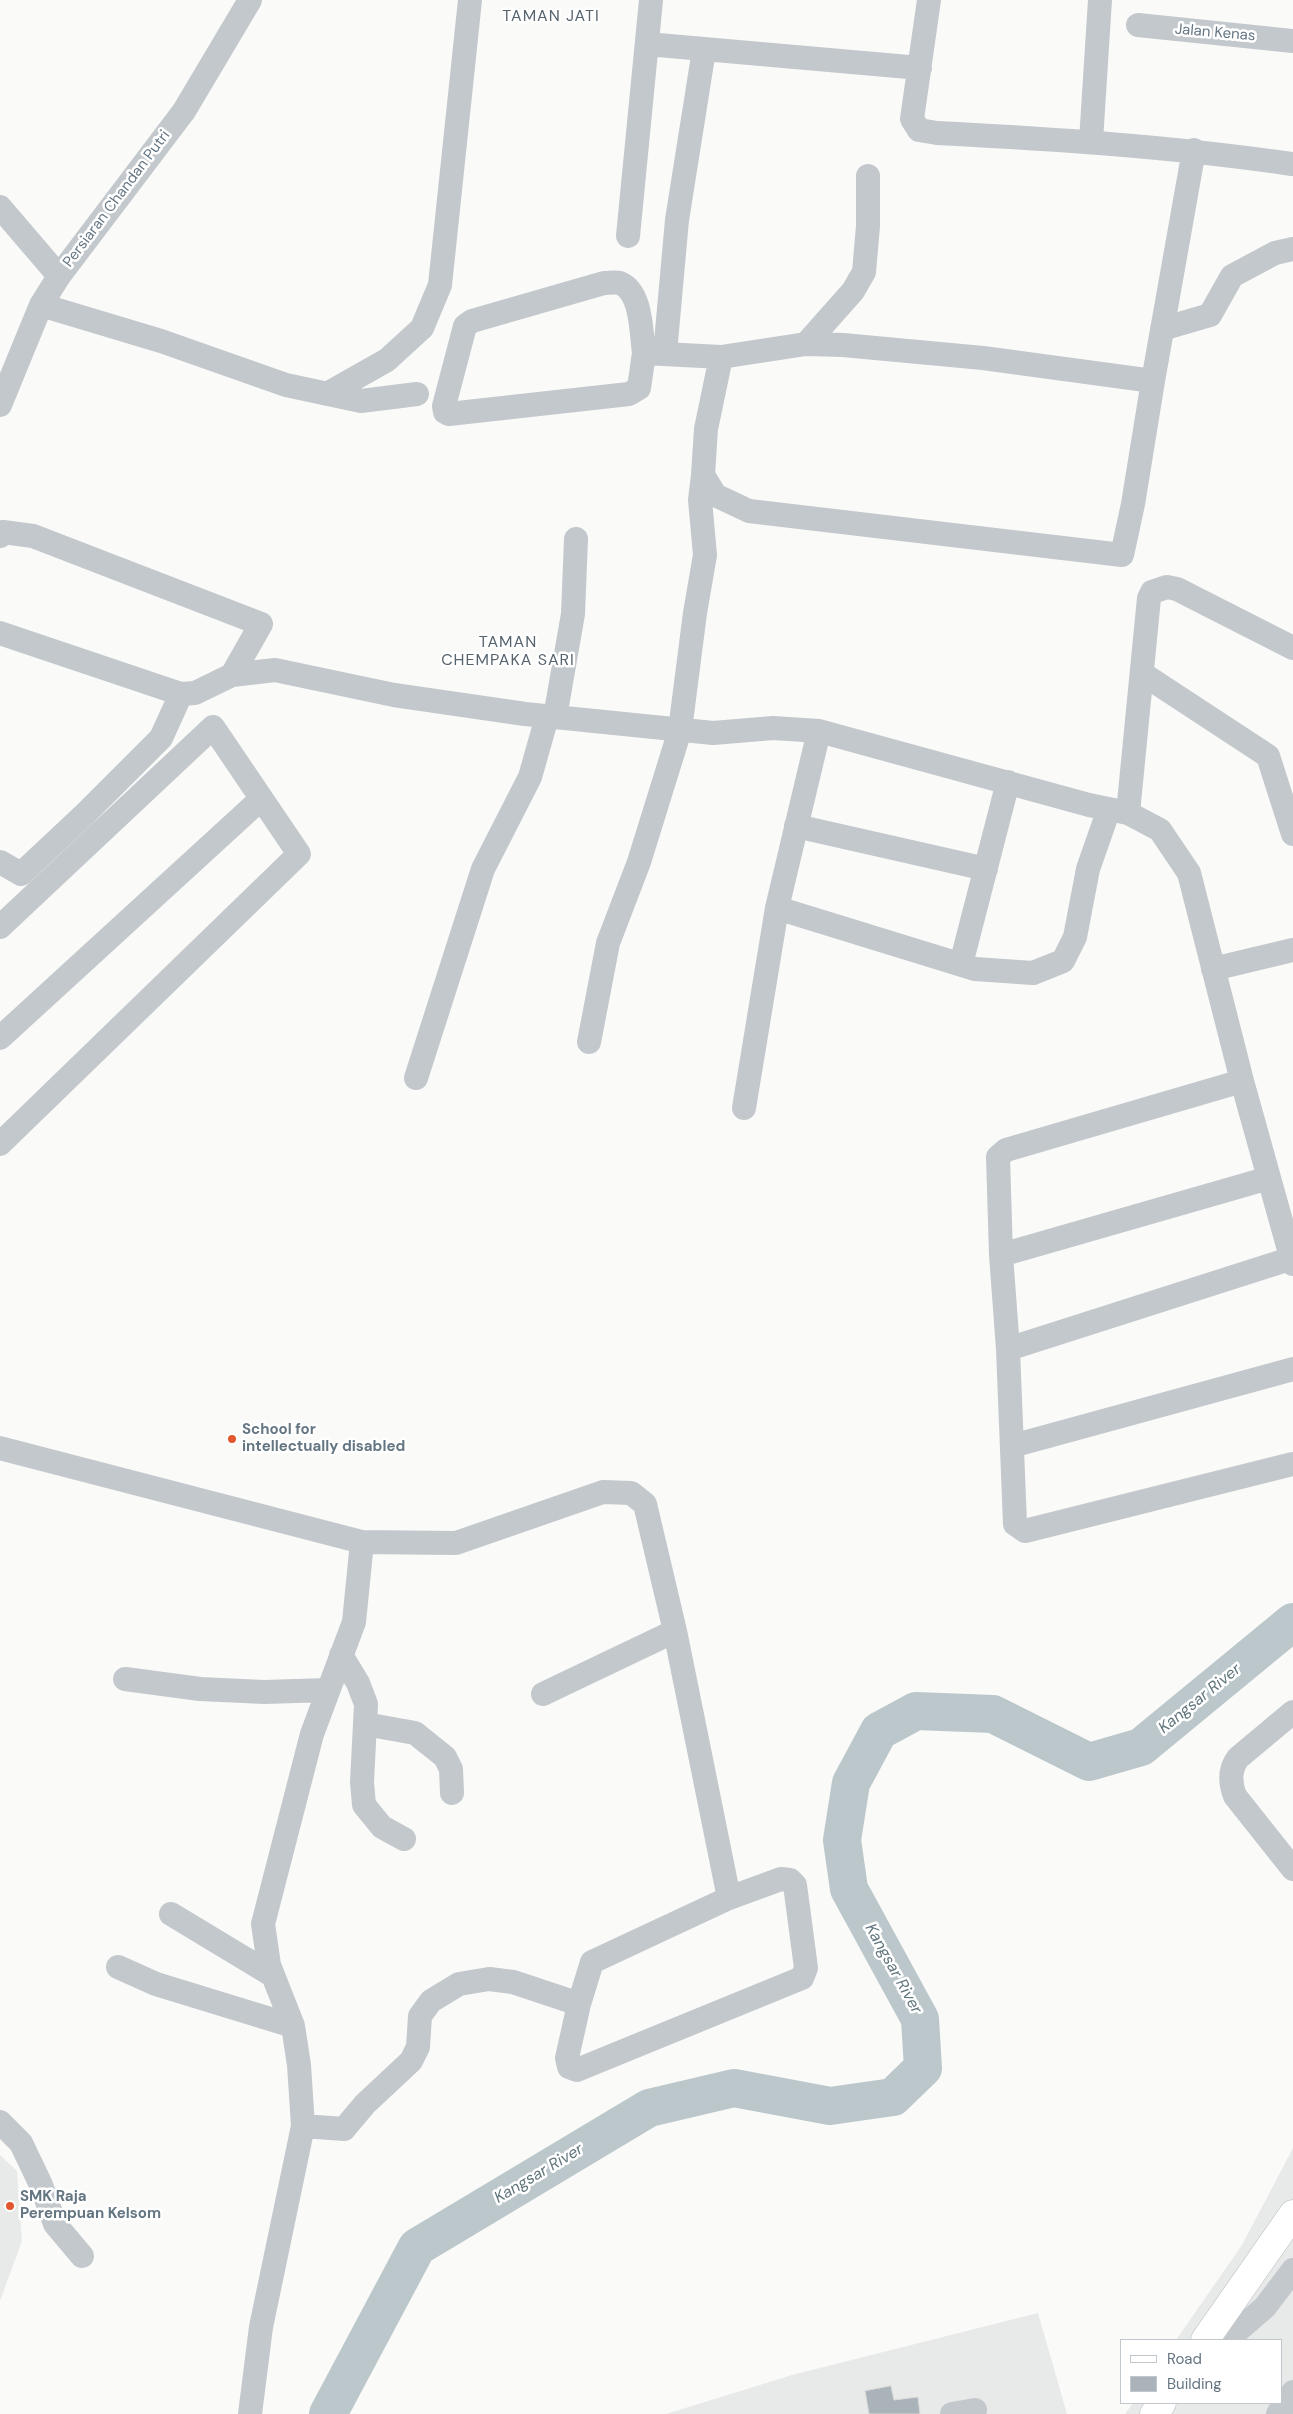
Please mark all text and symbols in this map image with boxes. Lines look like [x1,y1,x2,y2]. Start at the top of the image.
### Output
district label: TAMAN JATI [501,7,601,27]
street label: Jalan Kenas [1174,21,1256,45]
street label: Persiaran Chandan Putri [60,127,174,271]
district label: TAMAN CHEMPAKA SARI [440,633,576,671]
place label: School for intellectually disabled [242,1421,405,1456]
marker: School for intellectually disabled [226,1433,238,1445]
water label: Kangsar River [1155,1660,1245,1738]
water label: Kangsar River [860,1921,926,2017]
water label: Kangsar River [491,2140,587,2208]
place label: SMK Raja Perempuan Kelsom [20,2188,161,2223]
marker: SMK Raja Perempuan Kelsom [4,2200,16,2212]
legend [1120,2339,1283,2404]
text: Road [1167,2349,1202,2369]
text: Building [1167,2374,1222,2394]

